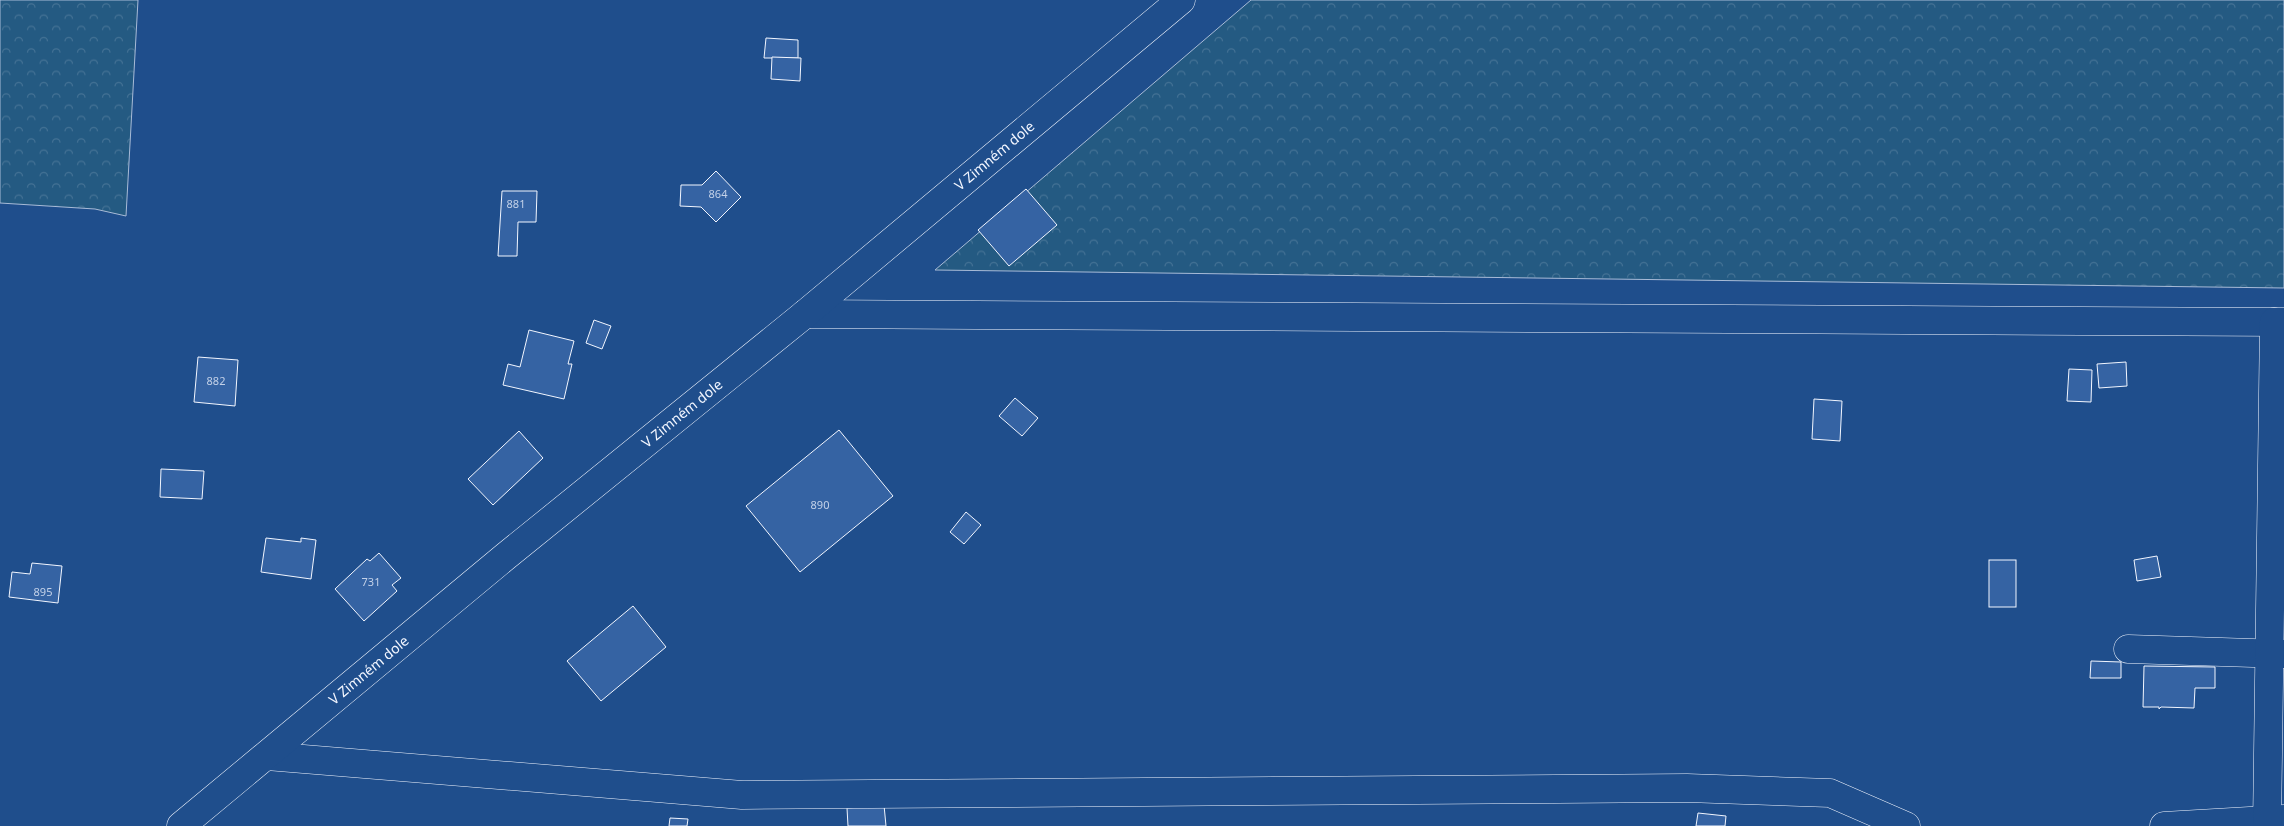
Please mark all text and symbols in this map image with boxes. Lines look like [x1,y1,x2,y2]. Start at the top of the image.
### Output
street label: V Zimném dole [950,116,1038,194]
house number: 864 [709,186,728,201]
house number: 881 [507,196,525,211]
house number: 882 [207,373,225,388]
street label: V Zimném dole [637,375,726,452]
house number: 890 [811,497,829,512]
house number: 731 [362,574,380,589]
house number: 895 [34,584,52,599]
street label: V Zimném dole [324,631,412,709]

